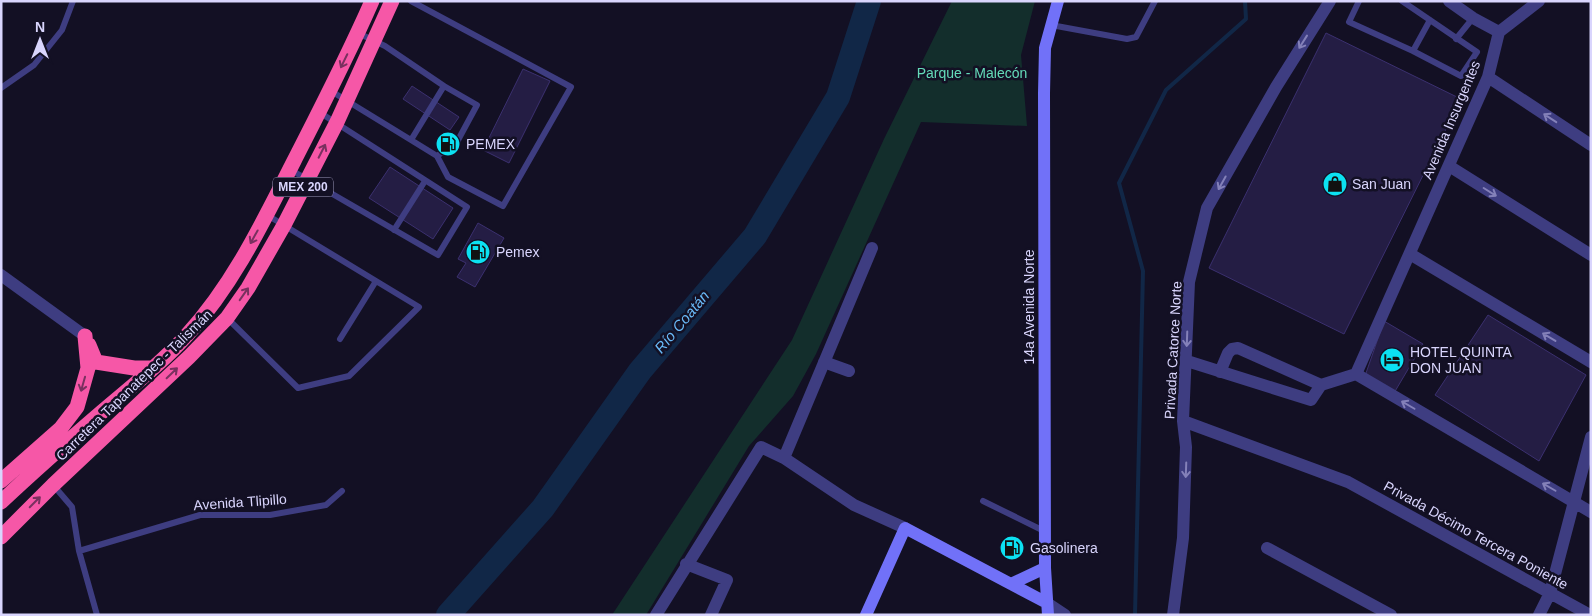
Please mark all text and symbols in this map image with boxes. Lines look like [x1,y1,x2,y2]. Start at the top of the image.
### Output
north arrow [15,15,65,65]
text: N [35,19,45,35]
one-way arrow [1298,35,1308,49]
one-way arrow [339,53,348,68]
street label: Avenida Insurgentes [1419,58,1483,182]
park label: Parque - Malecón [917,65,1027,81]
one-way arrow [1543,113,1557,123]
fuel station icon: PEMEX [435,131,461,157]
place label: PEMEX [466,136,516,152]
one-way arrow [318,144,327,159]
shop icon: San Juan [1322,171,1348,197]
one-way arrow [1216,175,1226,189]
place label: San Juan [1352,176,1411,192]
road number: MEX 200 [273,178,333,196]
one-way arrow [1482,187,1496,197]
one-way arrow [249,230,259,245]
fuel station icon: Pemex [465,239,491,265]
place label: Pemex [496,244,540,260]
street label: 14a Avenida Norte [1021,249,1037,364]
street label: Privada Catorce Norte [1161,280,1185,420]
one-way arrow [239,287,249,301]
water label: Río Coatán [651,287,713,356]
street label: Carretera Tapanatepec - Talismán [53,306,215,464]
one-way arrow [1183,331,1192,347]
one-way arrow [1542,331,1556,341]
place label: HOTEL QUINTA DON JUAN [1410,344,1513,376]
hotel icon: HOTEL QUINTA DON JUAN [1379,347,1405,373]
one-way arrow [166,367,179,379]
one-way arrow [78,375,88,391]
one-way arrow [1401,400,1416,410]
one-way arrow [1181,462,1190,478]
street label: Privada Décimo Tercera Poniente [1381,478,1571,593]
one-way arrow [1542,482,1556,492]
street label: Avenida Tlipillo [193,491,287,513]
one-way arrow [29,496,41,508]
fuel station icon: Gasolinera [999,535,1025,561]
place label: Gasolinera [1030,540,1098,556]

